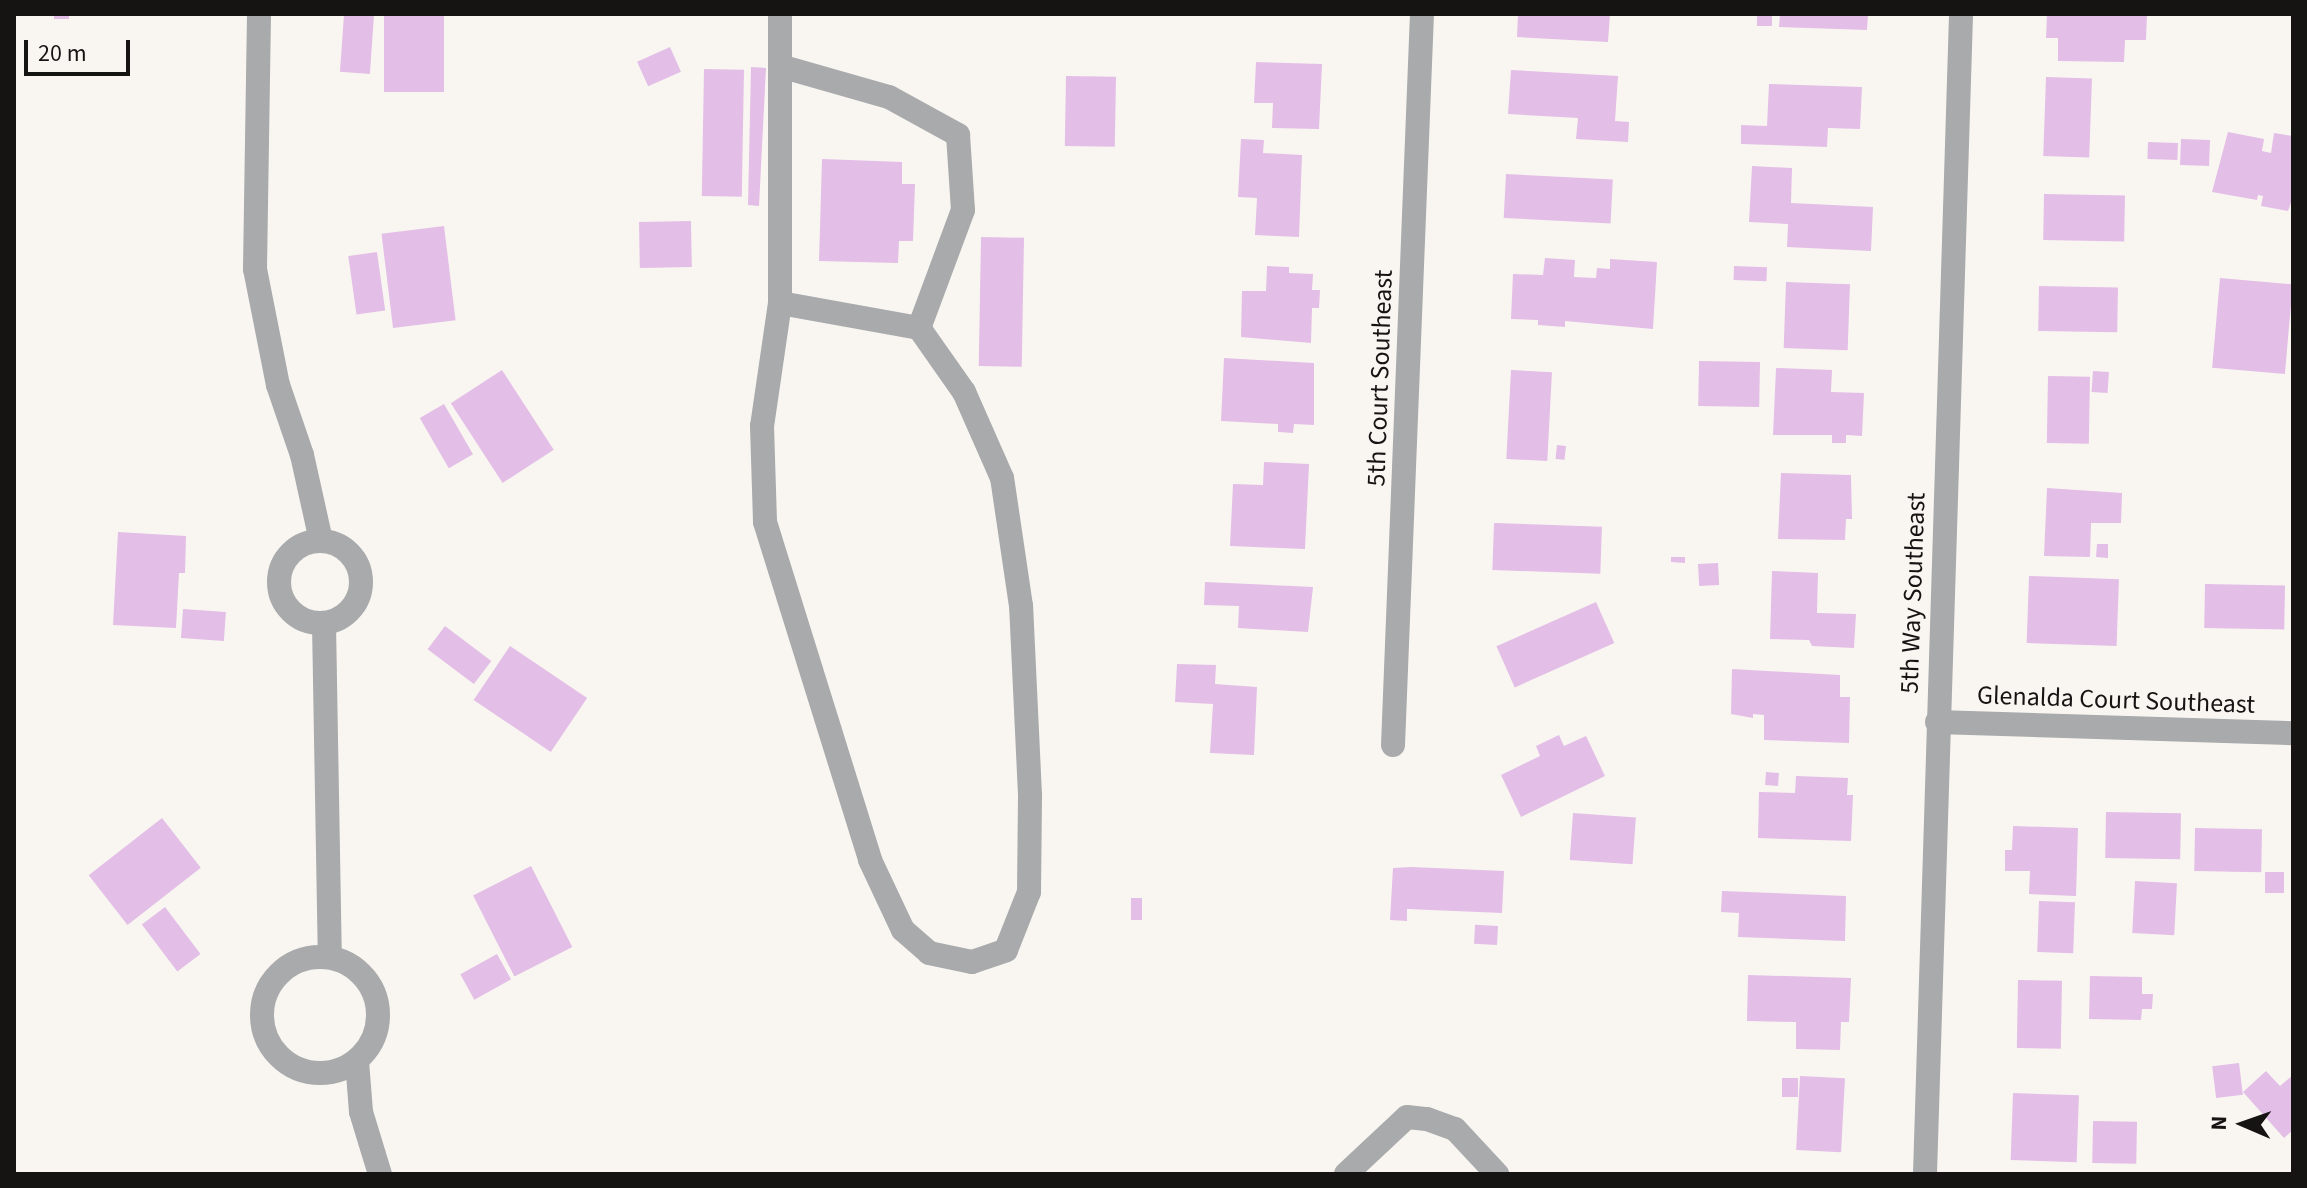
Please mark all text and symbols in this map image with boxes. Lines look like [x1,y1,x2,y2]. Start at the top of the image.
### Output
scale bar [28,24,134,74]
text: 20 m [38,36,87,71]
street label: 5th Court Southeast [1361,269,1399,487]
street label: 5th Way Southeast [1894,492,1932,694]
street label: Glenalda Court Southeast [1976,680,2256,720]
north arrow [2203,1084,2283,1164]
text: N [2203,1115,2235,1131]

